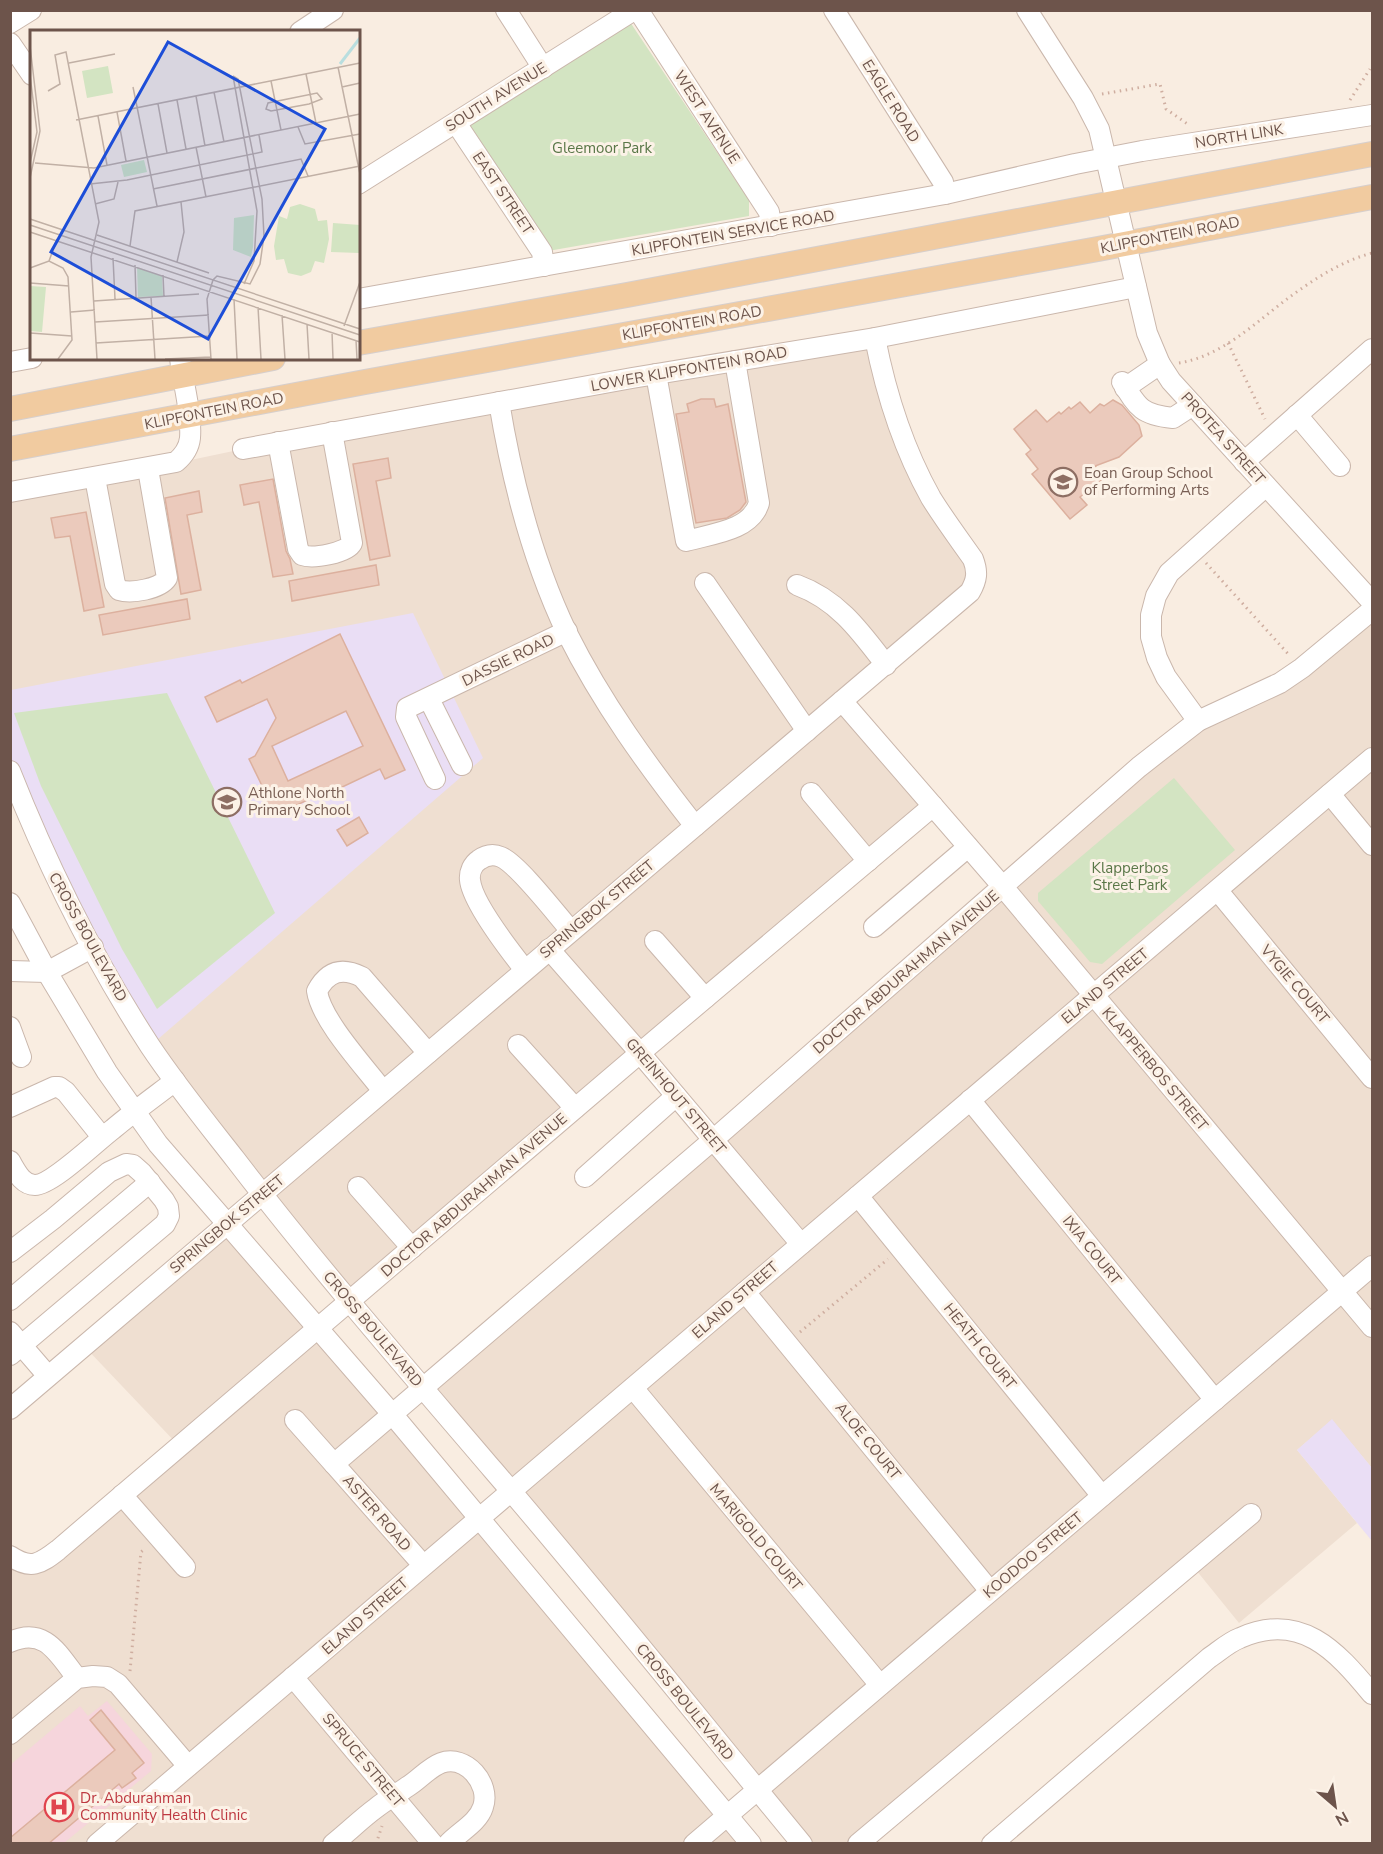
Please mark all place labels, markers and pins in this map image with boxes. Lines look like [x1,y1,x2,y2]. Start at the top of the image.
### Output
place label: Eoan Group School of Performing Arts [1084,463,1213,500]
school or university icon: Eoan Group School of Performing Arts [1047,466,1079,498]
place label: Athlone North Primary School [248,783,351,820]
school or university icon: Athlone North Primary School [211,786,243,818]
place label: Dr. Abdurahman Community Health Clinic [80,1788,247,1825]
hospital icon: Dr. Abdurahman Community Health Clinic [43,1791,75,1823]

